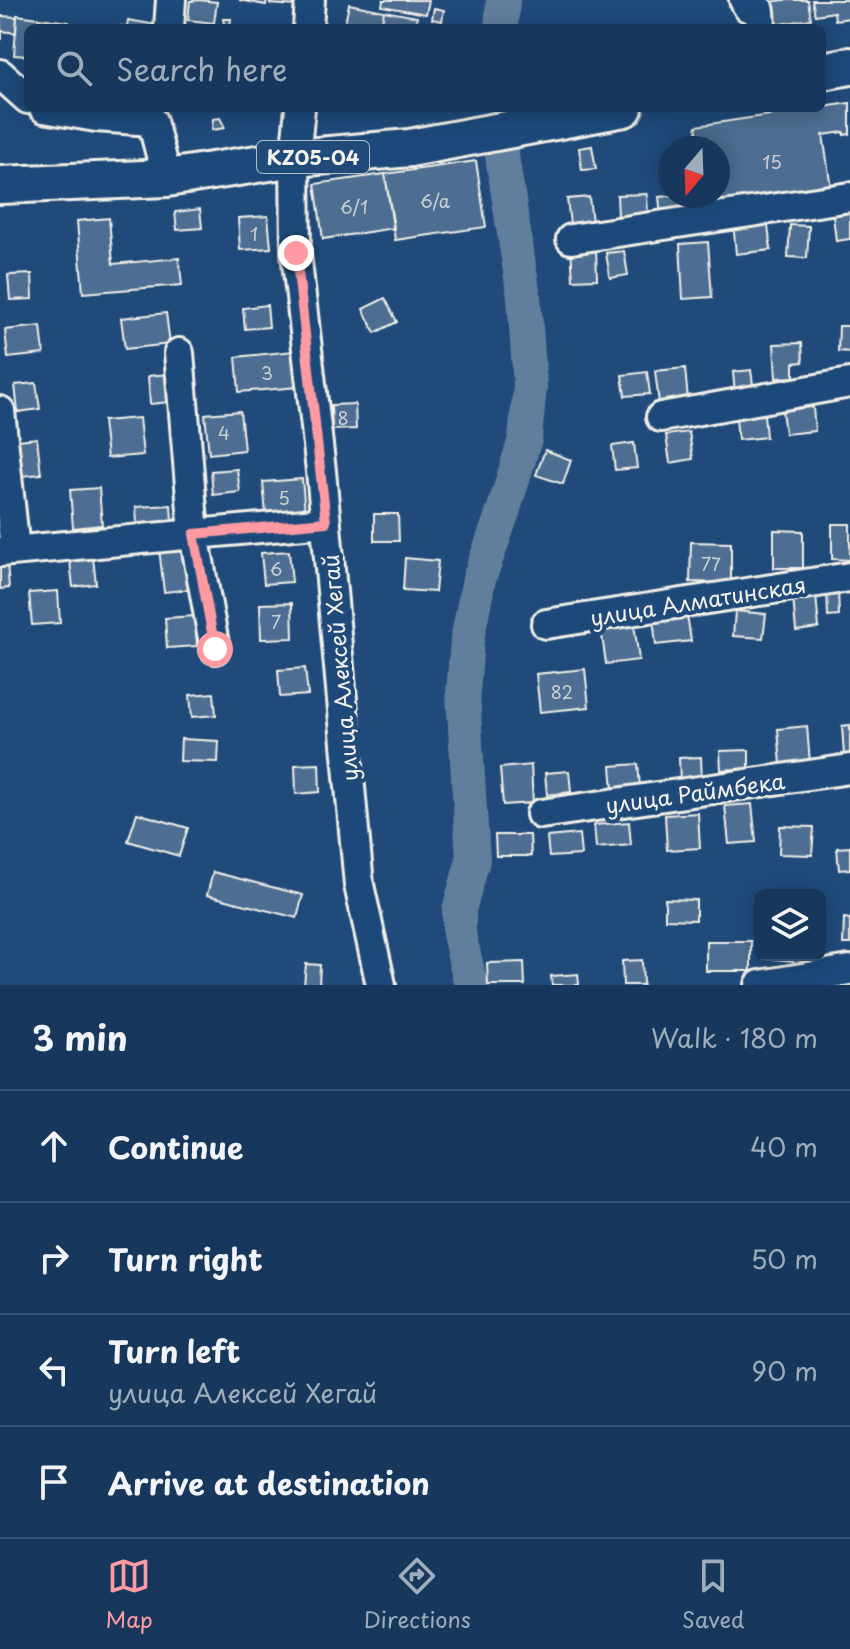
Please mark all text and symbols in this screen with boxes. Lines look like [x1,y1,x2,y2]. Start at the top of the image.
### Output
search box [24,24,826,112]
icon: search [52,46,96,90]
text: Search here [116,46,288,91]
north arrow [658,136,730,208]
road number: KZ05-04 [257,141,369,173]
house number: 15 [762,148,782,175]
house number: 6/а [420,187,451,214]
house number: 6/1 [340,193,368,220]
house number: 1 [250,220,258,247]
route end [278,235,314,271]
house number: 3 [261,359,273,386]
house number: 8 [337,404,349,431]
house number: 4 [218,419,230,446]
house number: 5 [278,484,290,511]
house number: 77 [701,550,721,577]
street label: улица Алексей Хегай [313,553,365,783]
house number: 6 [270,555,282,582]
street label: улица Алматинская [588,567,808,633]
house number: 7 [271,608,281,635]
route start [197,631,233,667]
house number: 82 [551,678,573,705]
street label: улица Раймбека [603,763,787,821]
map controls [754,889,826,961]
button: layers [754,889,826,961]
text: 3 min [32,1011,128,1063]
text: Walk · 180 m [651,1018,818,1057]
icon: ahead [32,1124,76,1168]
text: Continue [108,1124,243,1169]
text: 40 m [750,1127,818,1166]
icon: right [32,1236,76,1280]
text: Turn right [108,1236,263,1281]
text: 50 m [751,1239,818,1278]
text: Turn left [108,1328,240,1373]
icon: left [32,1348,76,1392]
text: 90 m [751,1351,818,1390]
text: улица Алексей Хегай [108,1373,377,1412]
icon: arrive [32,1460,76,1504]
text: Arrive at destination [108,1460,430,1505]
tab: Map [106,1554,153,1635]
tab: Directions [364,1554,471,1635]
tab: Saved [682,1554,744,1635]

